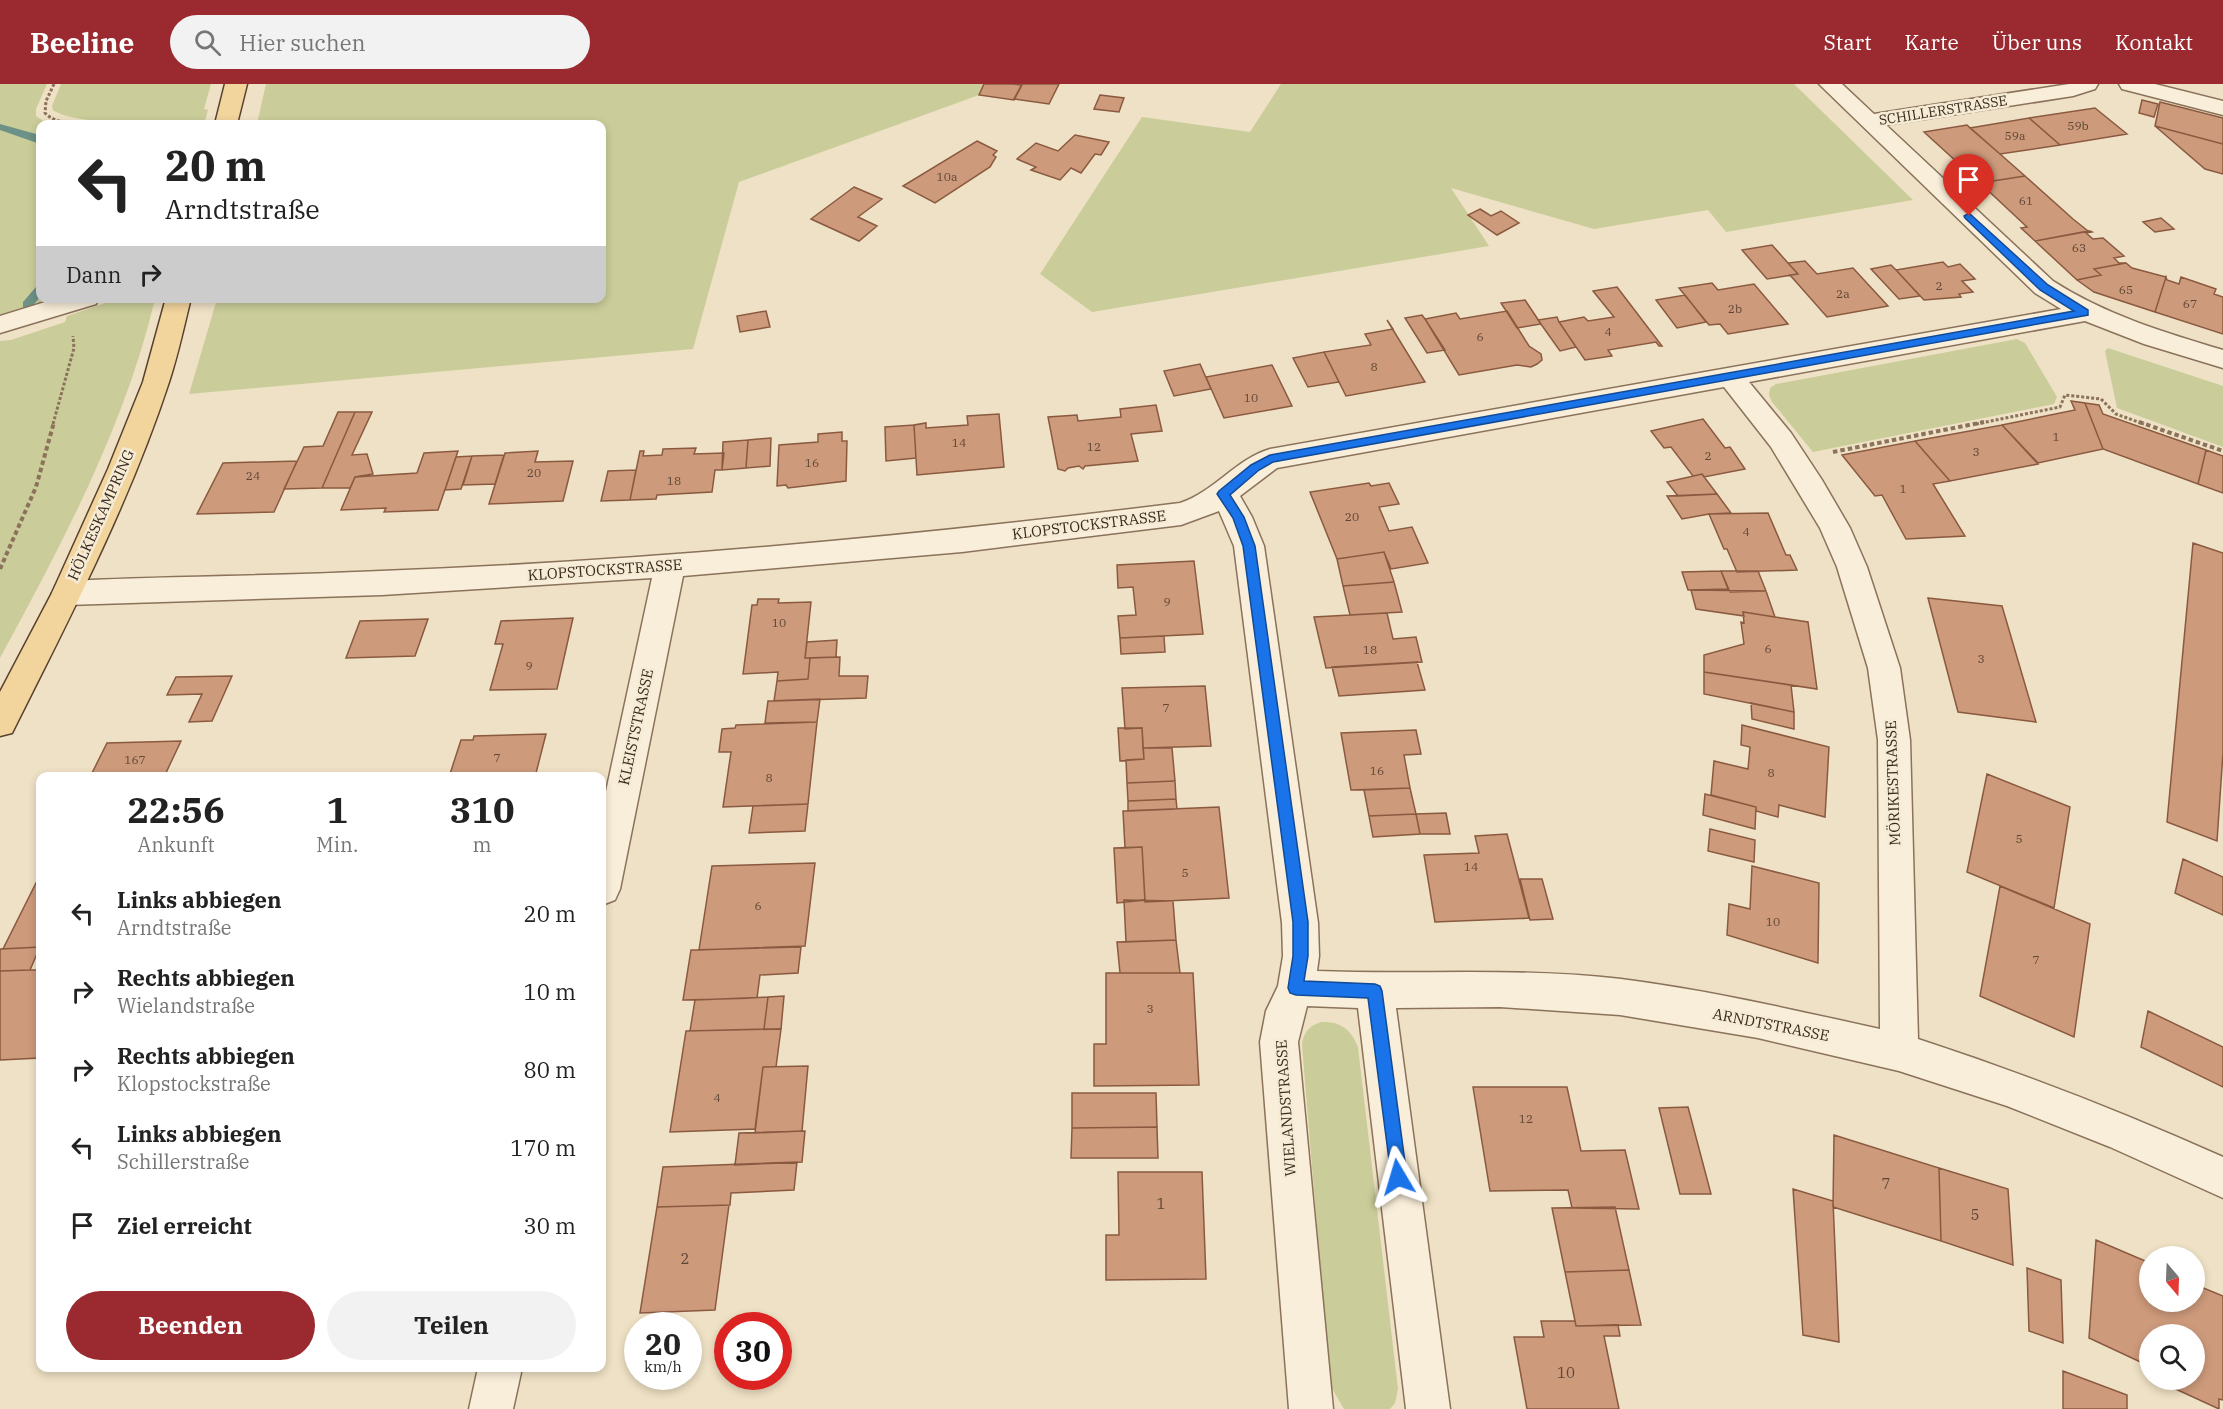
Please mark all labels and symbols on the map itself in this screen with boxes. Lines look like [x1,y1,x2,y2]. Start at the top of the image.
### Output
street label: SCHILLERSTRASSE [1877,91,2009,129]
house number: 59b [2067,118,2089,133]
house number: 59a [2005,128,2026,143]
pin [1943,154,1994,216]
house number: 10a [937,169,958,184]
house number: 61 [2019,193,2033,208]
house number: 63 [2072,240,2086,255]
house number: 2 [1935,278,1943,293]
house number: 65 [2119,282,2133,297]
house number: 2a [1836,286,1850,301]
house number: 67 [2183,296,2197,311]
house number: 2b [1728,301,1742,316]
house number: 4 [1604,324,1612,339]
house number: 6 [1476,329,1484,344]
house number: 8 [1370,359,1378,374]
house number: 10 [1244,390,1258,405]
house number: 1 [2052,429,2060,444]
house number: 14 [952,435,966,450]
house number: 12 [1087,439,1101,454]
house number: 3 [1972,444,1980,459]
street label: HÖLKESKAMPRING [63,446,138,583]
house number: 2 [1704,448,1712,463]
house number: 16 [805,455,819,470]
house number: 20 [527,465,541,480]
house number: 24 [246,468,260,483]
house number: 18 [667,473,681,488]
house number: 1 [1899,481,1907,496]
street label: KLOPSTOCKSTRASSE [1011,506,1167,543]
house number: 20 [1345,509,1359,524]
house number: 4 [1742,524,1750,539]
street label: KLOPSTOCKSTRASSE [527,555,683,584]
house number: 9 [1163,594,1171,609]
house number: 10 [772,615,786,630]
house number: 6 [1764,641,1772,656]
house number: 18 [1363,642,1377,657]
house number: 3 [1977,651,1985,666]
house number: 9 [525,658,533,673]
street label: KLEISTSTRASSE [614,667,657,787]
house number: 7 [1162,700,1170,715]
street label: MÖRIKESTRASSE [1881,720,1904,846]
house number: 7 [493,750,501,765]
house number: 167 [124,752,146,767]
house number: 16 [1370,763,1384,778]
house number: 8 [1767,765,1775,780]
house number: 8 [765,770,773,785]
house number: 5 [2015,831,2023,846]
house number: 14 [1464,859,1478,874]
house number: 5 [1181,865,1189,880]
house number: 6 [754,898,762,913]
house number: 10 [1766,914,1780,929]
house number: 7 [2032,952,2040,967]
house number: 3 [1146,1001,1154,1016]
street label: ARNDTSTRASSE [1711,1004,1831,1045]
street label: WIELANDSTRASSE [1271,1039,1300,1177]
house number: 4 [713,1090,721,1105]
house number: 12 [1519,1111,1533,1126]
position arrow [1366,1145,1430,1209]
house number: 7 [1881,1174,1891,1193]
house number: 1 [1156,1194,1166,1213]
house number: 5 [1970,1205,1980,1224]
north arrow [2139,1246,2205,1312]
house number: 2 [680,1249,690,1268]
speed limit sign: 30 [714,1312,792,1390]
house number: 10 [1557,1363,1575,1382]

